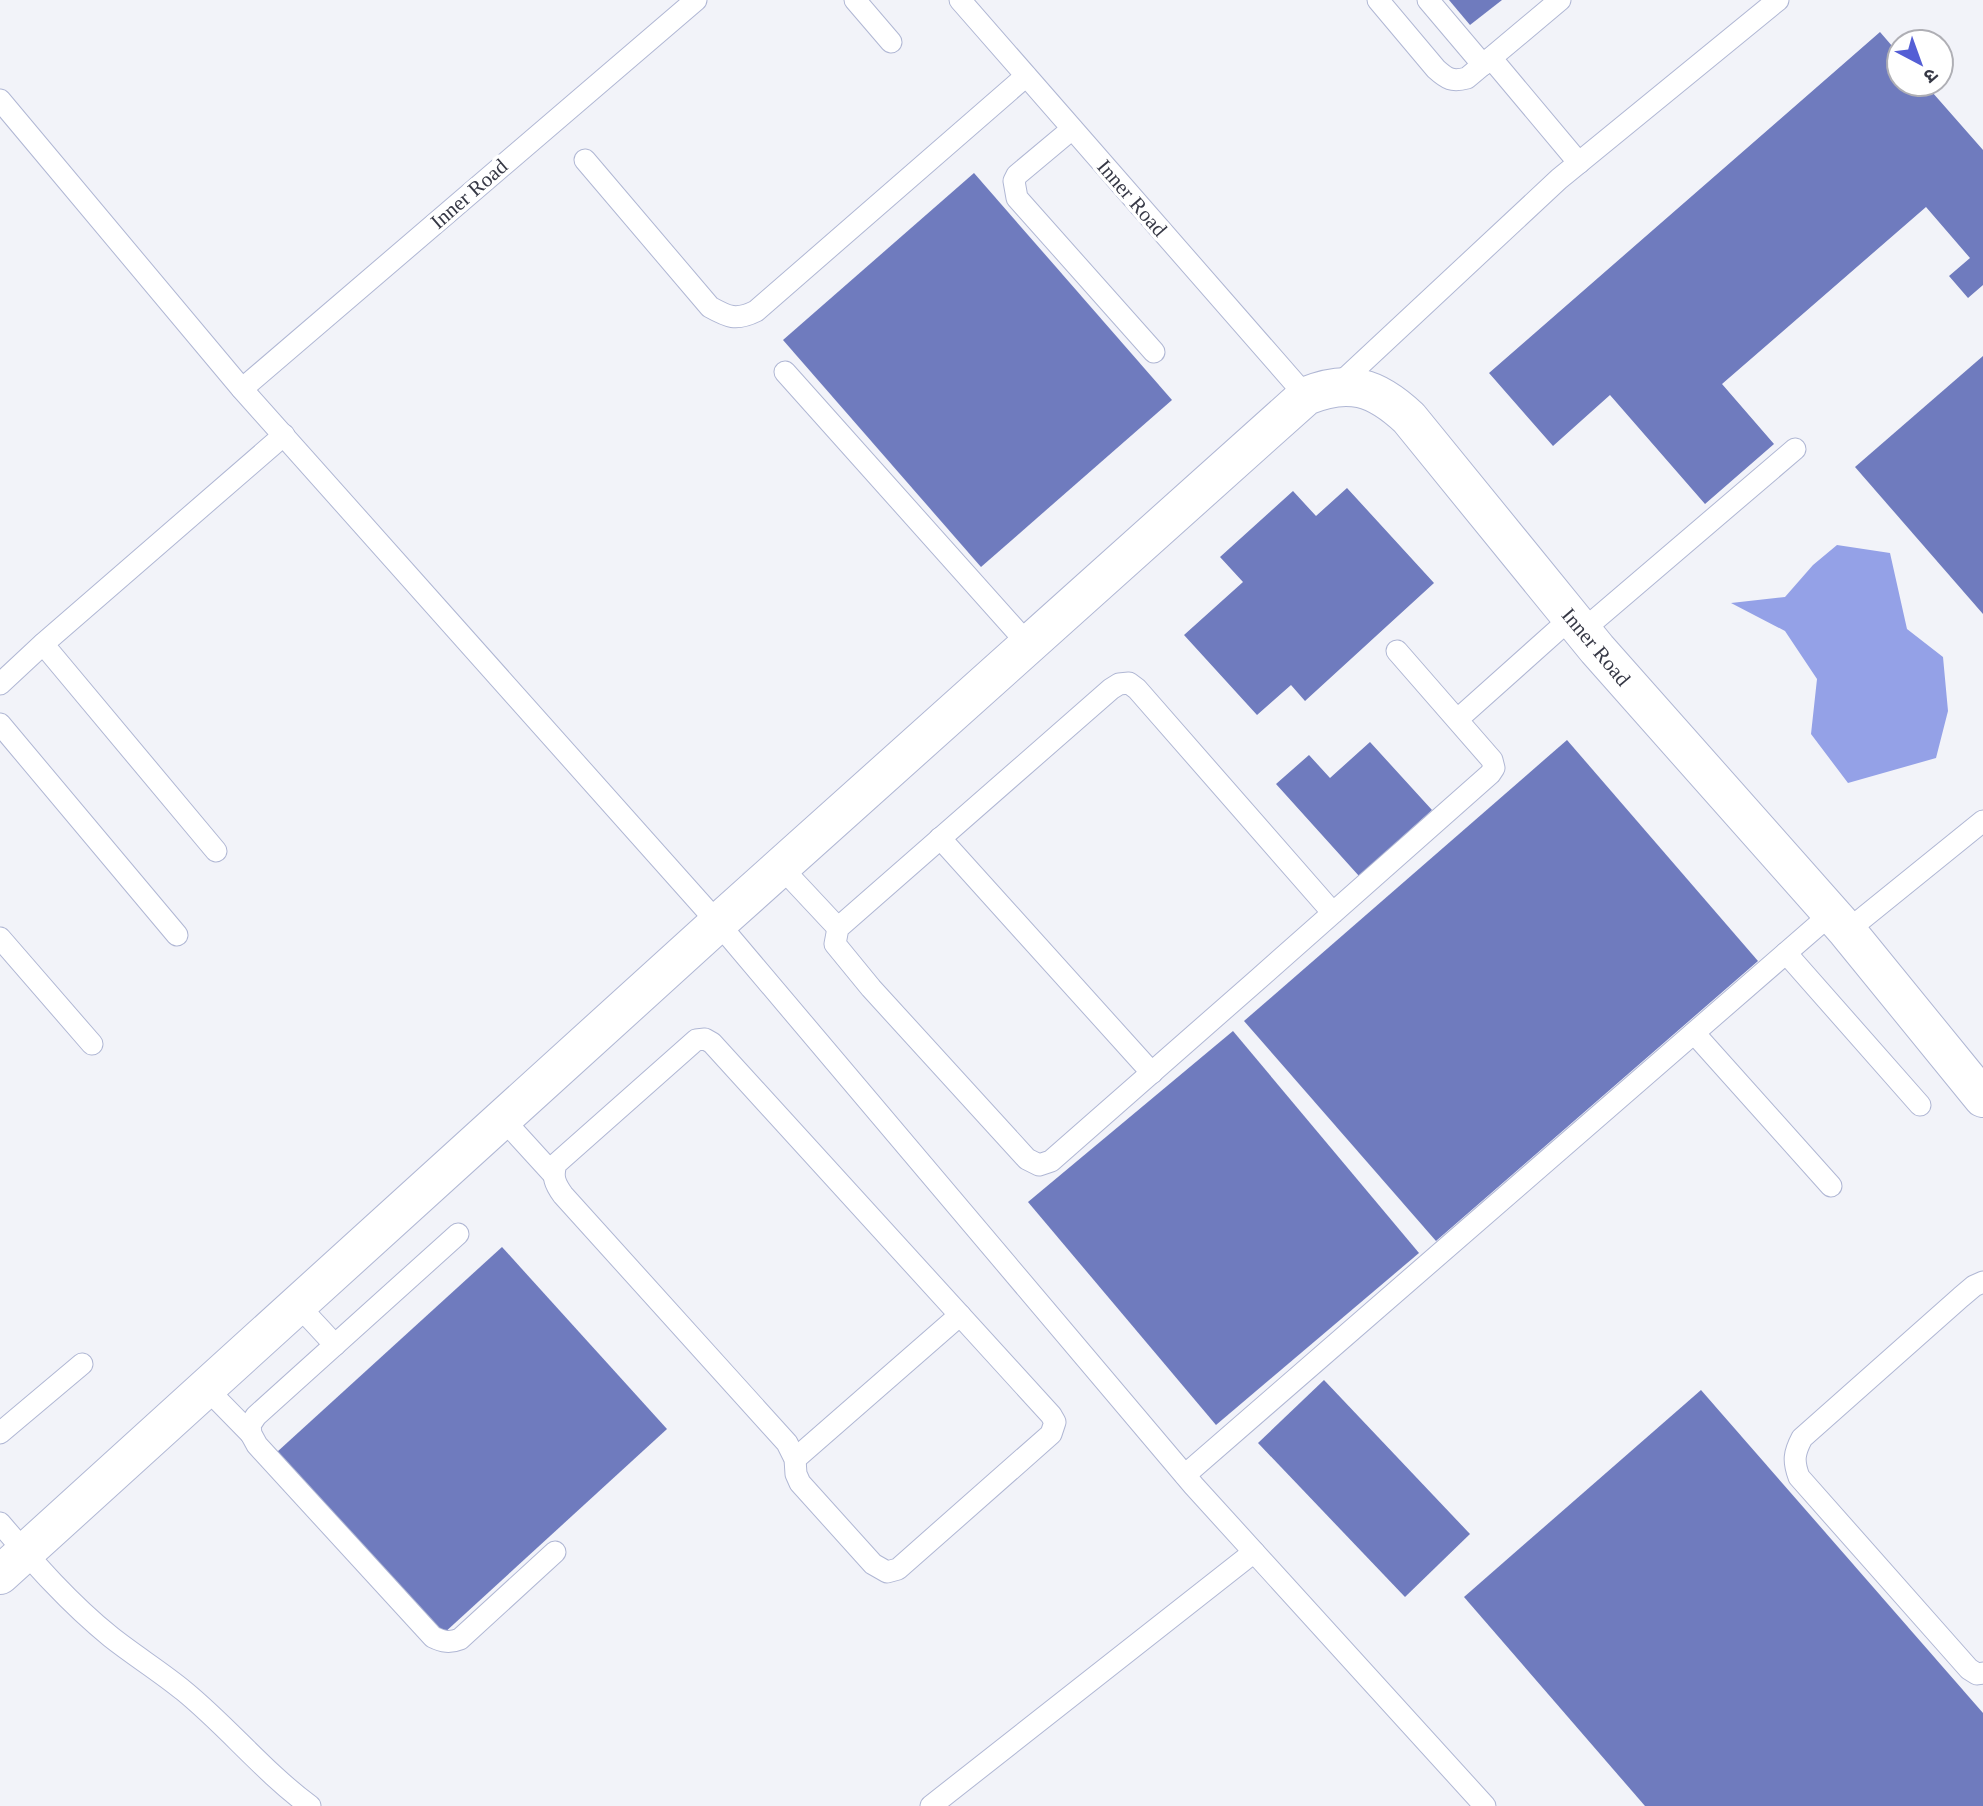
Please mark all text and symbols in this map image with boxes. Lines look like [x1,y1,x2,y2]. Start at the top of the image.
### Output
north arrow [1885,28,1955,98]
text: उ [1919,64,1942,88]
street label: Inner Road [426,154,513,234]
street label: Inner Road [1092,155,1172,242]
street label: Inner Road [1557,603,1636,691]

